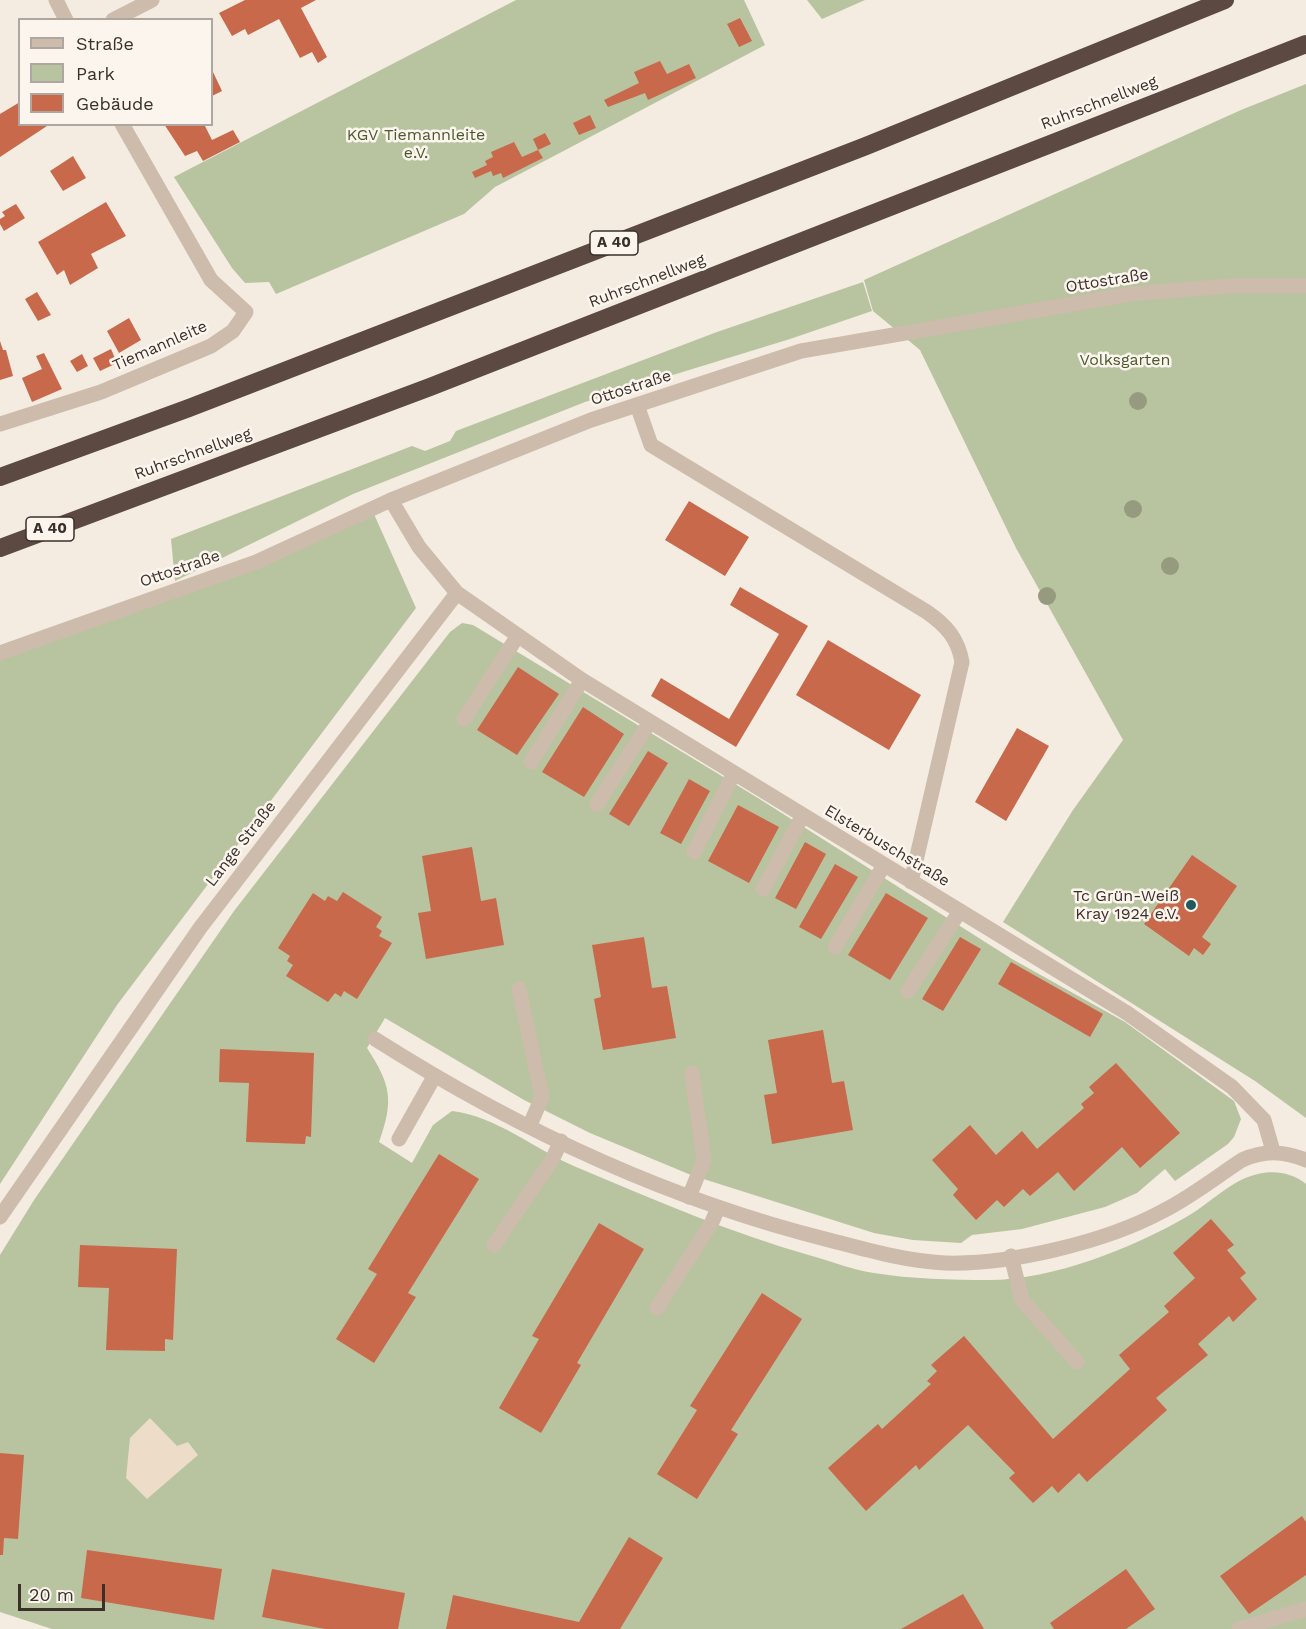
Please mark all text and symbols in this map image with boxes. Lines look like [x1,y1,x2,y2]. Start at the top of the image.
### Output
legend [18,18,213,126]
text: Straße [76,33,134,54]
text: Park [76,63,115,84]
street label: Ruhrschnellweg [1038,72,1160,134]
text: Gebäude [76,93,154,114]
park label: KGV Tiemannleite e.V. [347,125,485,163]
road number: A 40 [590,231,638,255]
street label: Ruhrschnellweg [586,250,708,312]
street label: Ottostraße [1064,265,1150,297]
street label: Tiemannleite [110,317,210,375]
park label: Volksgarten [1080,350,1170,370]
street label: Ottostraße [588,366,674,410]
street label: Ruhrschnellweg [132,424,254,484]
road number: A 40 [26,517,74,541]
street label: Ottostraße [137,546,223,592]
street label: Lange Straße [202,797,280,891]
street label: Elsterbuschstraße [821,801,953,891]
place label: Tc Grün-Weiß Kray 1924 e.V. [1073,886,1179,924]
marker: Tc Grün-Weiß Kray 1924 e.V. [1184,898,1198,912]
scale bar [21,1572,108,1610]
text: 20 m [29,1584,74,1605]

